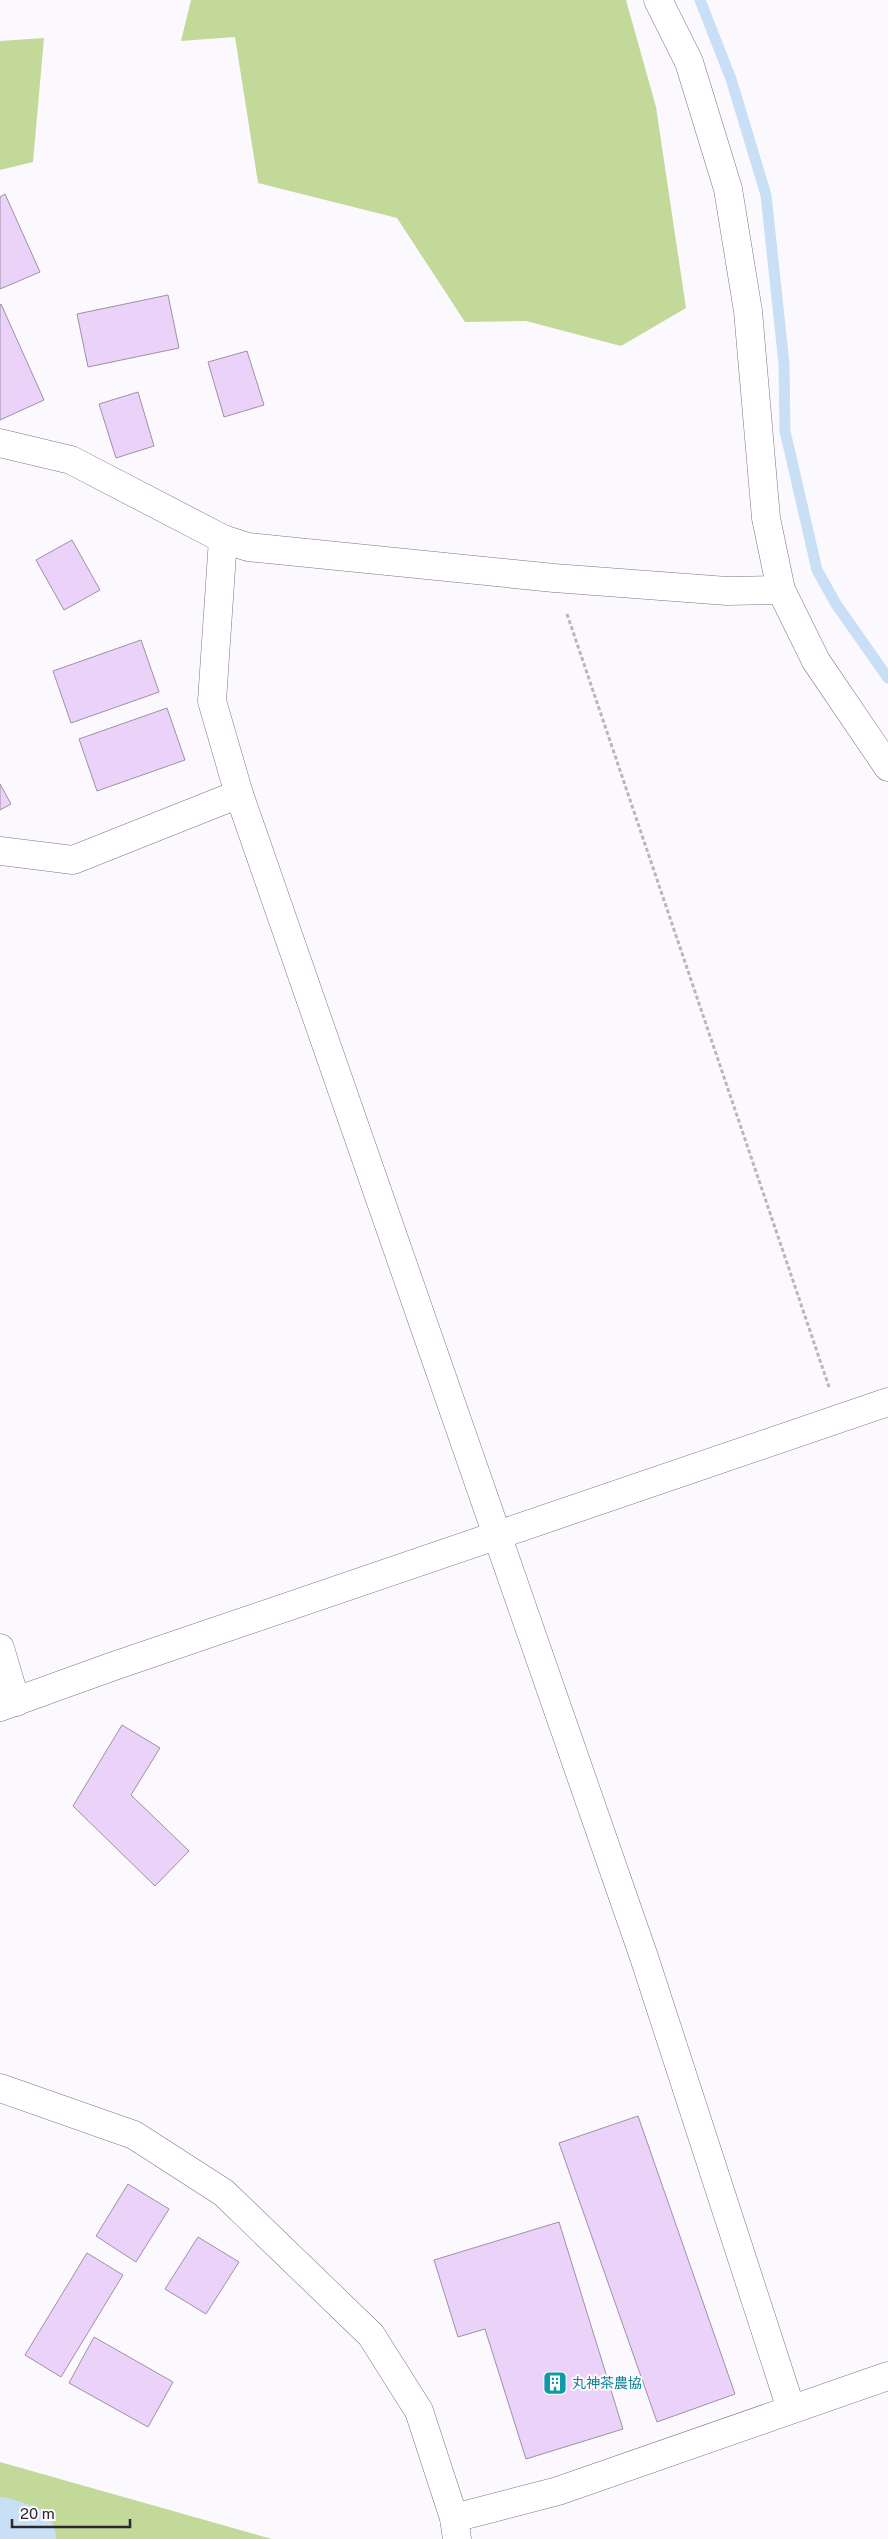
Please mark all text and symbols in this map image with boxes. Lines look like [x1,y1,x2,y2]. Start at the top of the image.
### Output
building icon: 丸神茶農協 [542,2370,568,2396]
place label: 丸神茶農協 [572,2375,642,2391]
scale bar [12,2496,130,2528]
text: 20 m [20,2505,55,2522]

